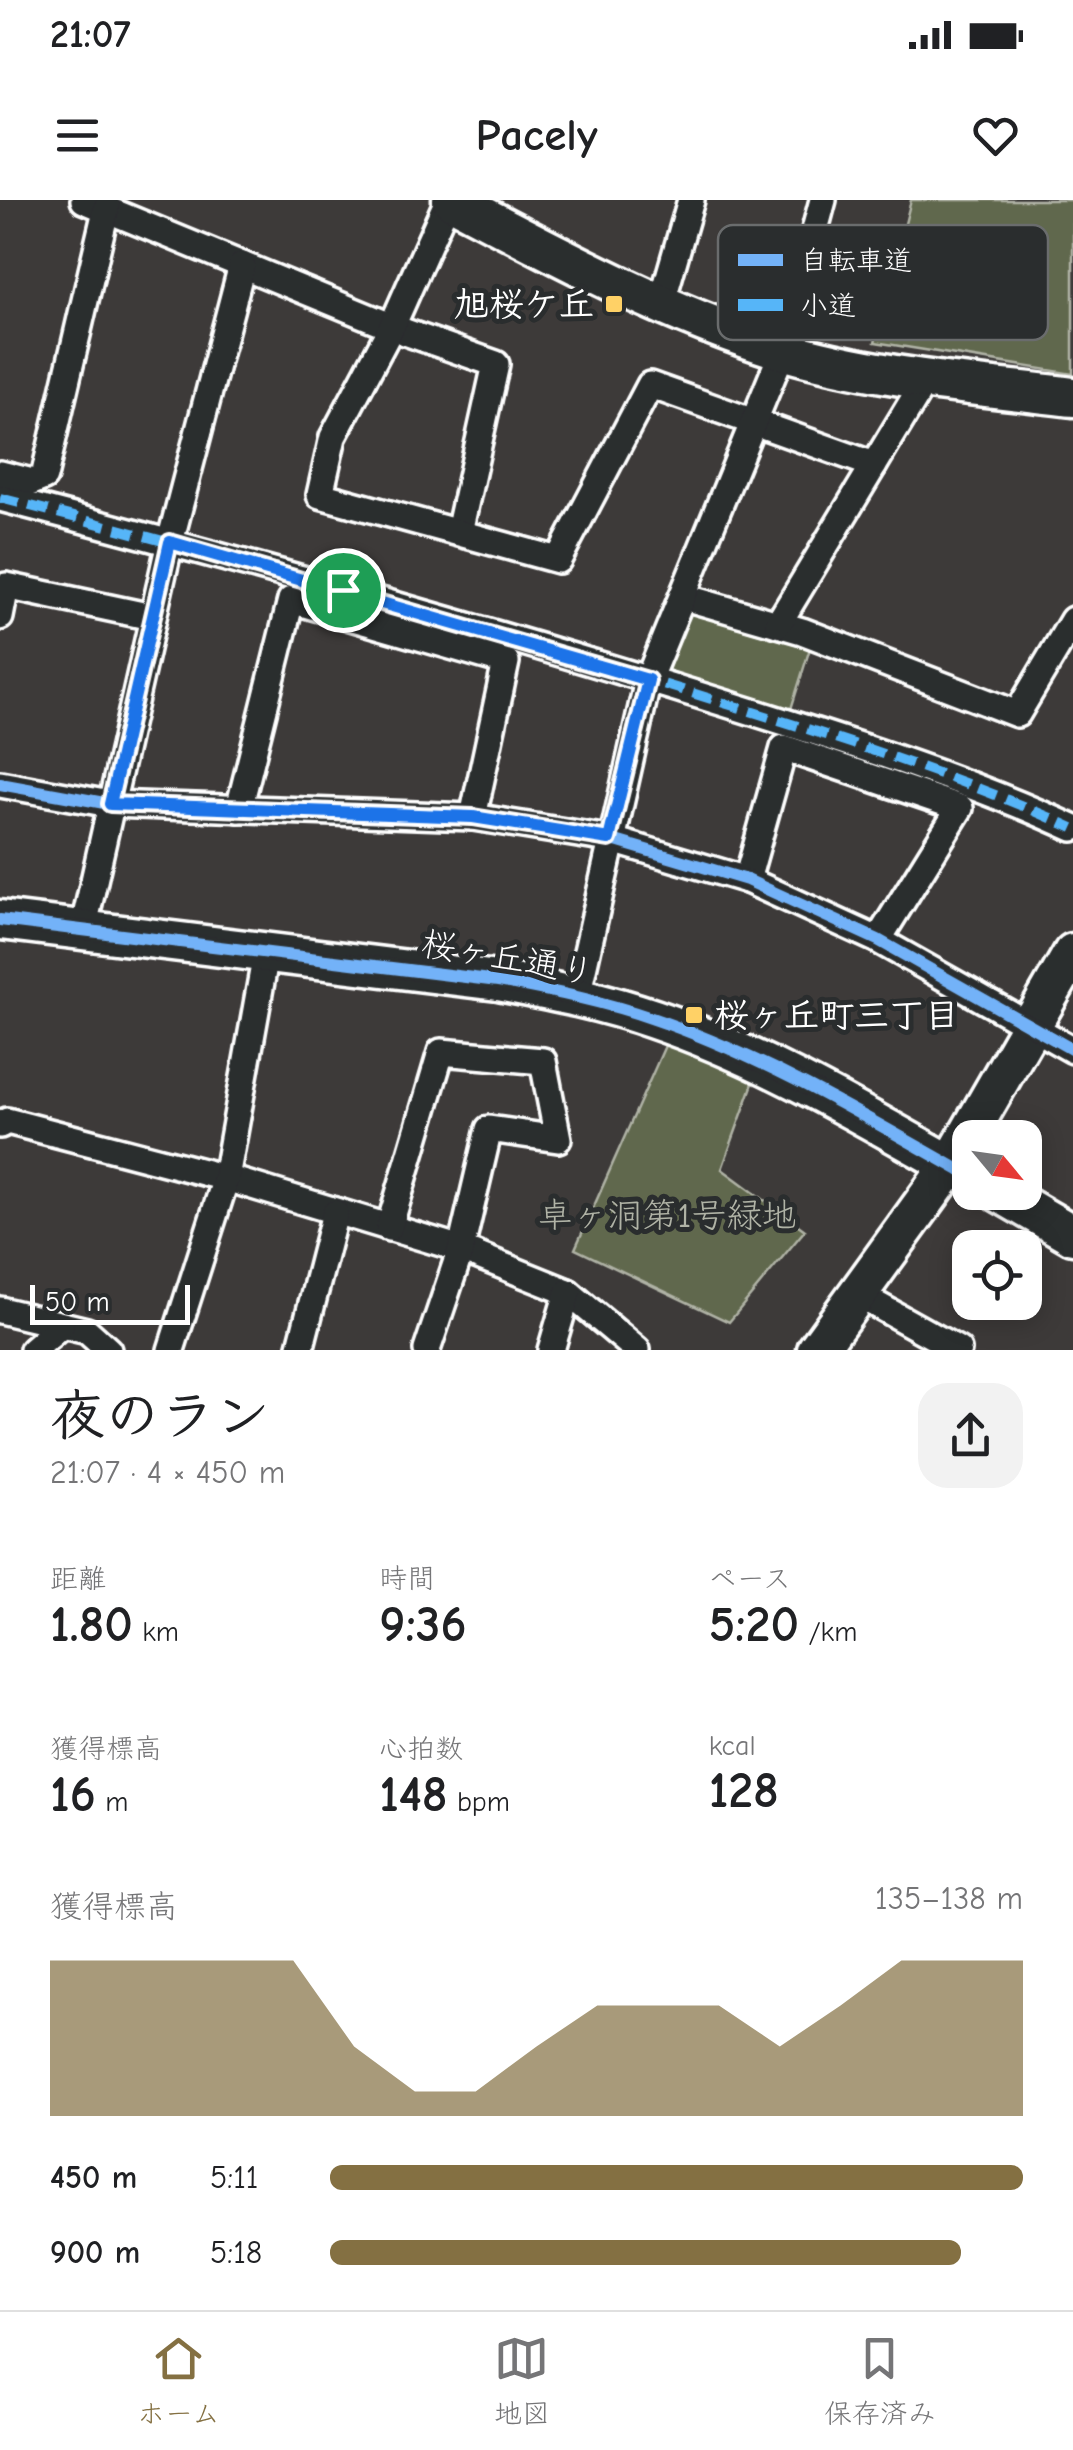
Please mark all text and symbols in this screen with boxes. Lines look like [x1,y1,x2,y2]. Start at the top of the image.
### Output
text: 21:07 [50,13,131,57]
icon: menu [50,108,105,163]
icon: heart [968,108,1023,163]
text: Pacely [475,109,598,161]
legend [718,225,1048,340]
text: 自転車道 [800,245,912,277]
place label: 旭桜ケ丘 [454,284,594,325]
text: 小道 [800,290,856,322]
marker: 旭桜ケ丘 [603,293,625,315]
pin [301,548,386,633]
icon: arrive [316,563,371,618]
street label: 桜ヶ丘通り [418,923,598,993]
place label: 桜ヶ丘町三丁目 [714,995,959,1036]
marker: 桜ヶ丘町三丁目 [683,1004,705,1026]
north arrow [952,1120,1042,1210]
map controls [952,1120,1042,1320]
park label: 卓ヶ洞第1号緑地 [538,1195,796,1236]
button: locate [952,1230,1042,1320]
scale bar [30,1280,190,1324]
text: 50 m [45,1286,110,1318]
button: share [918,1383,1023,1488]
text: 夜のラン [50,1384,270,1448]
text: 21:07 · 4 × 450 m [50,1454,285,1491]
text: 距離 [50,1563,106,1595]
text: 時間 [379,1563,435,1595]
text: ペース [709,1563,791,1595]
text: 1.80 [50,1596,133,1654]
text: 9:36 [379,1596,467,1654]
text: 5:20 [709,1596,799,1654]
text: km [133,1616,179,1648]
text: /km [799,1616,857,1648]
text: kcal [709,1730,756,1762]
text: 獲得標高 [50,1733,162,1765]
text: 心拍数 [379,1733,463,1765]
text: 128 [709,1762,779,1820]
text: 16 [50,1766,96,1824]
text: 148 [379,1766,448,1824]
text: m [96,1786,128,1818]
text: bpm [448,1786,510,1818]
text: 135–138 m [875,1880,1023,1917]
text: 獲得標高 [50,1888,178,1925]
text: 450 m [50,2159,137,2196]
text: 5:11 [210,2159,258,2196]
text: 900 m [50,2234,140,2271]
text: 5:18 [210,2234,262,2271]
tab: ホーム [137,2331,220,2431]
tab: 地図 [494,2331,550,2431]
tab: 保存済み [824,2331,936,2431]

